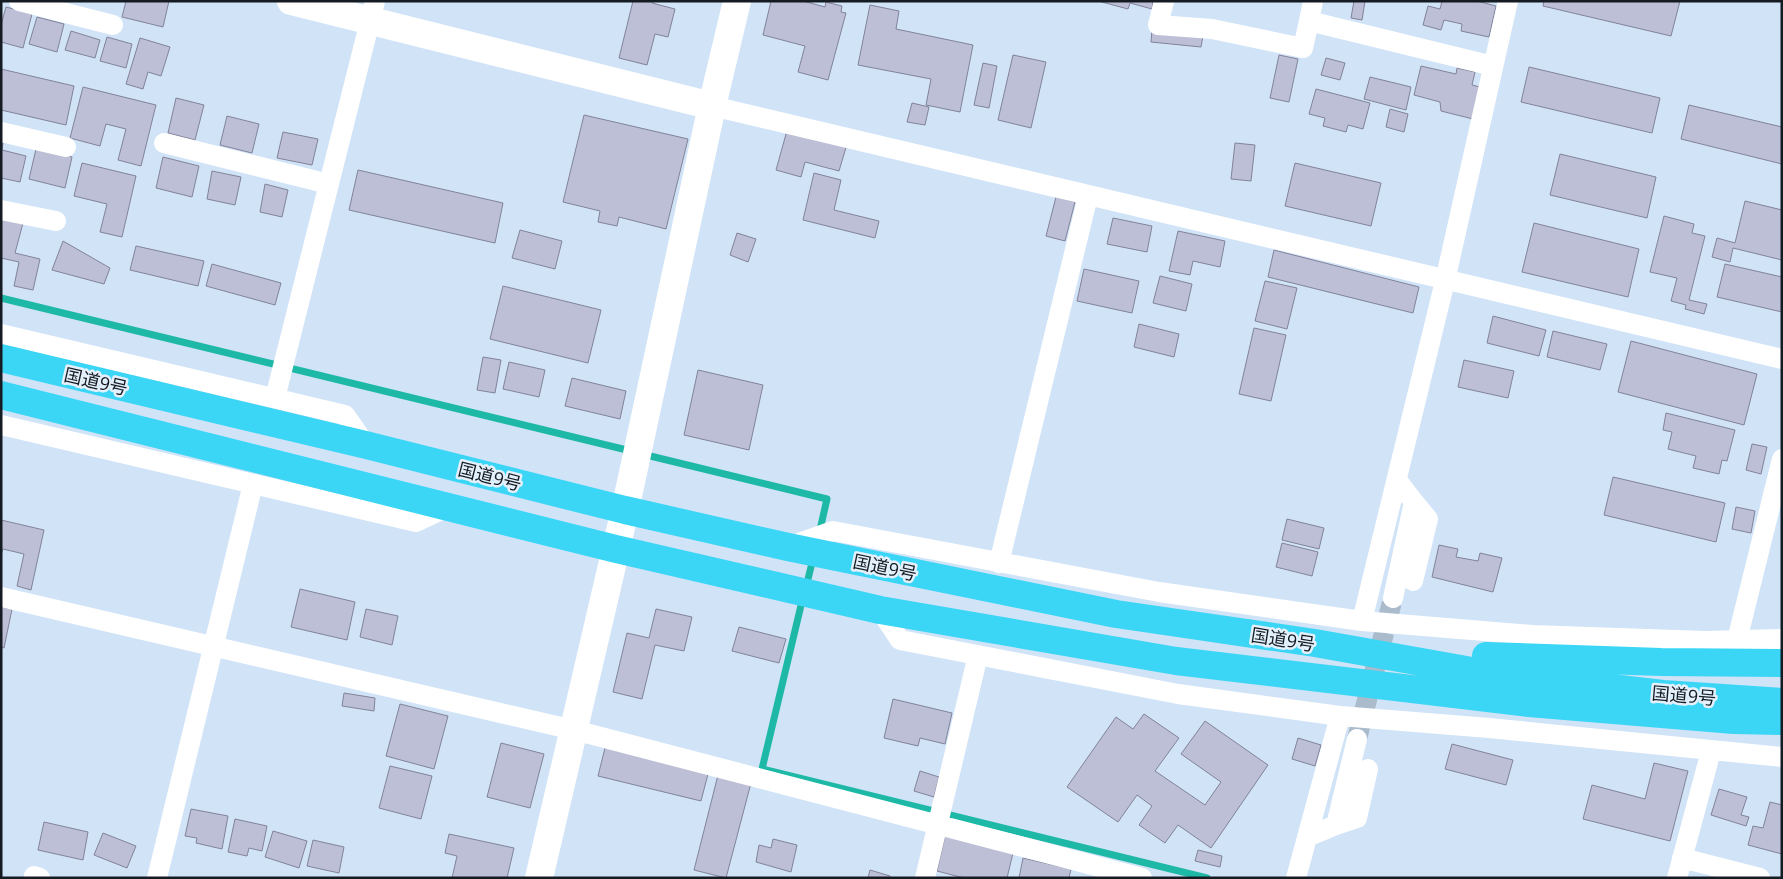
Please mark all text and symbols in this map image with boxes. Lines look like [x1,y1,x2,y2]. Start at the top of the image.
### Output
street label: 国道9号 [62,362,130,400]
street label: 国道9号 [456,457,524,495]
street label: 国道9号 [851,549,919,585]
street label: 国道9号 [1249,622,1317,656]
street label: 国道9号 [1651,680,1717,710]

